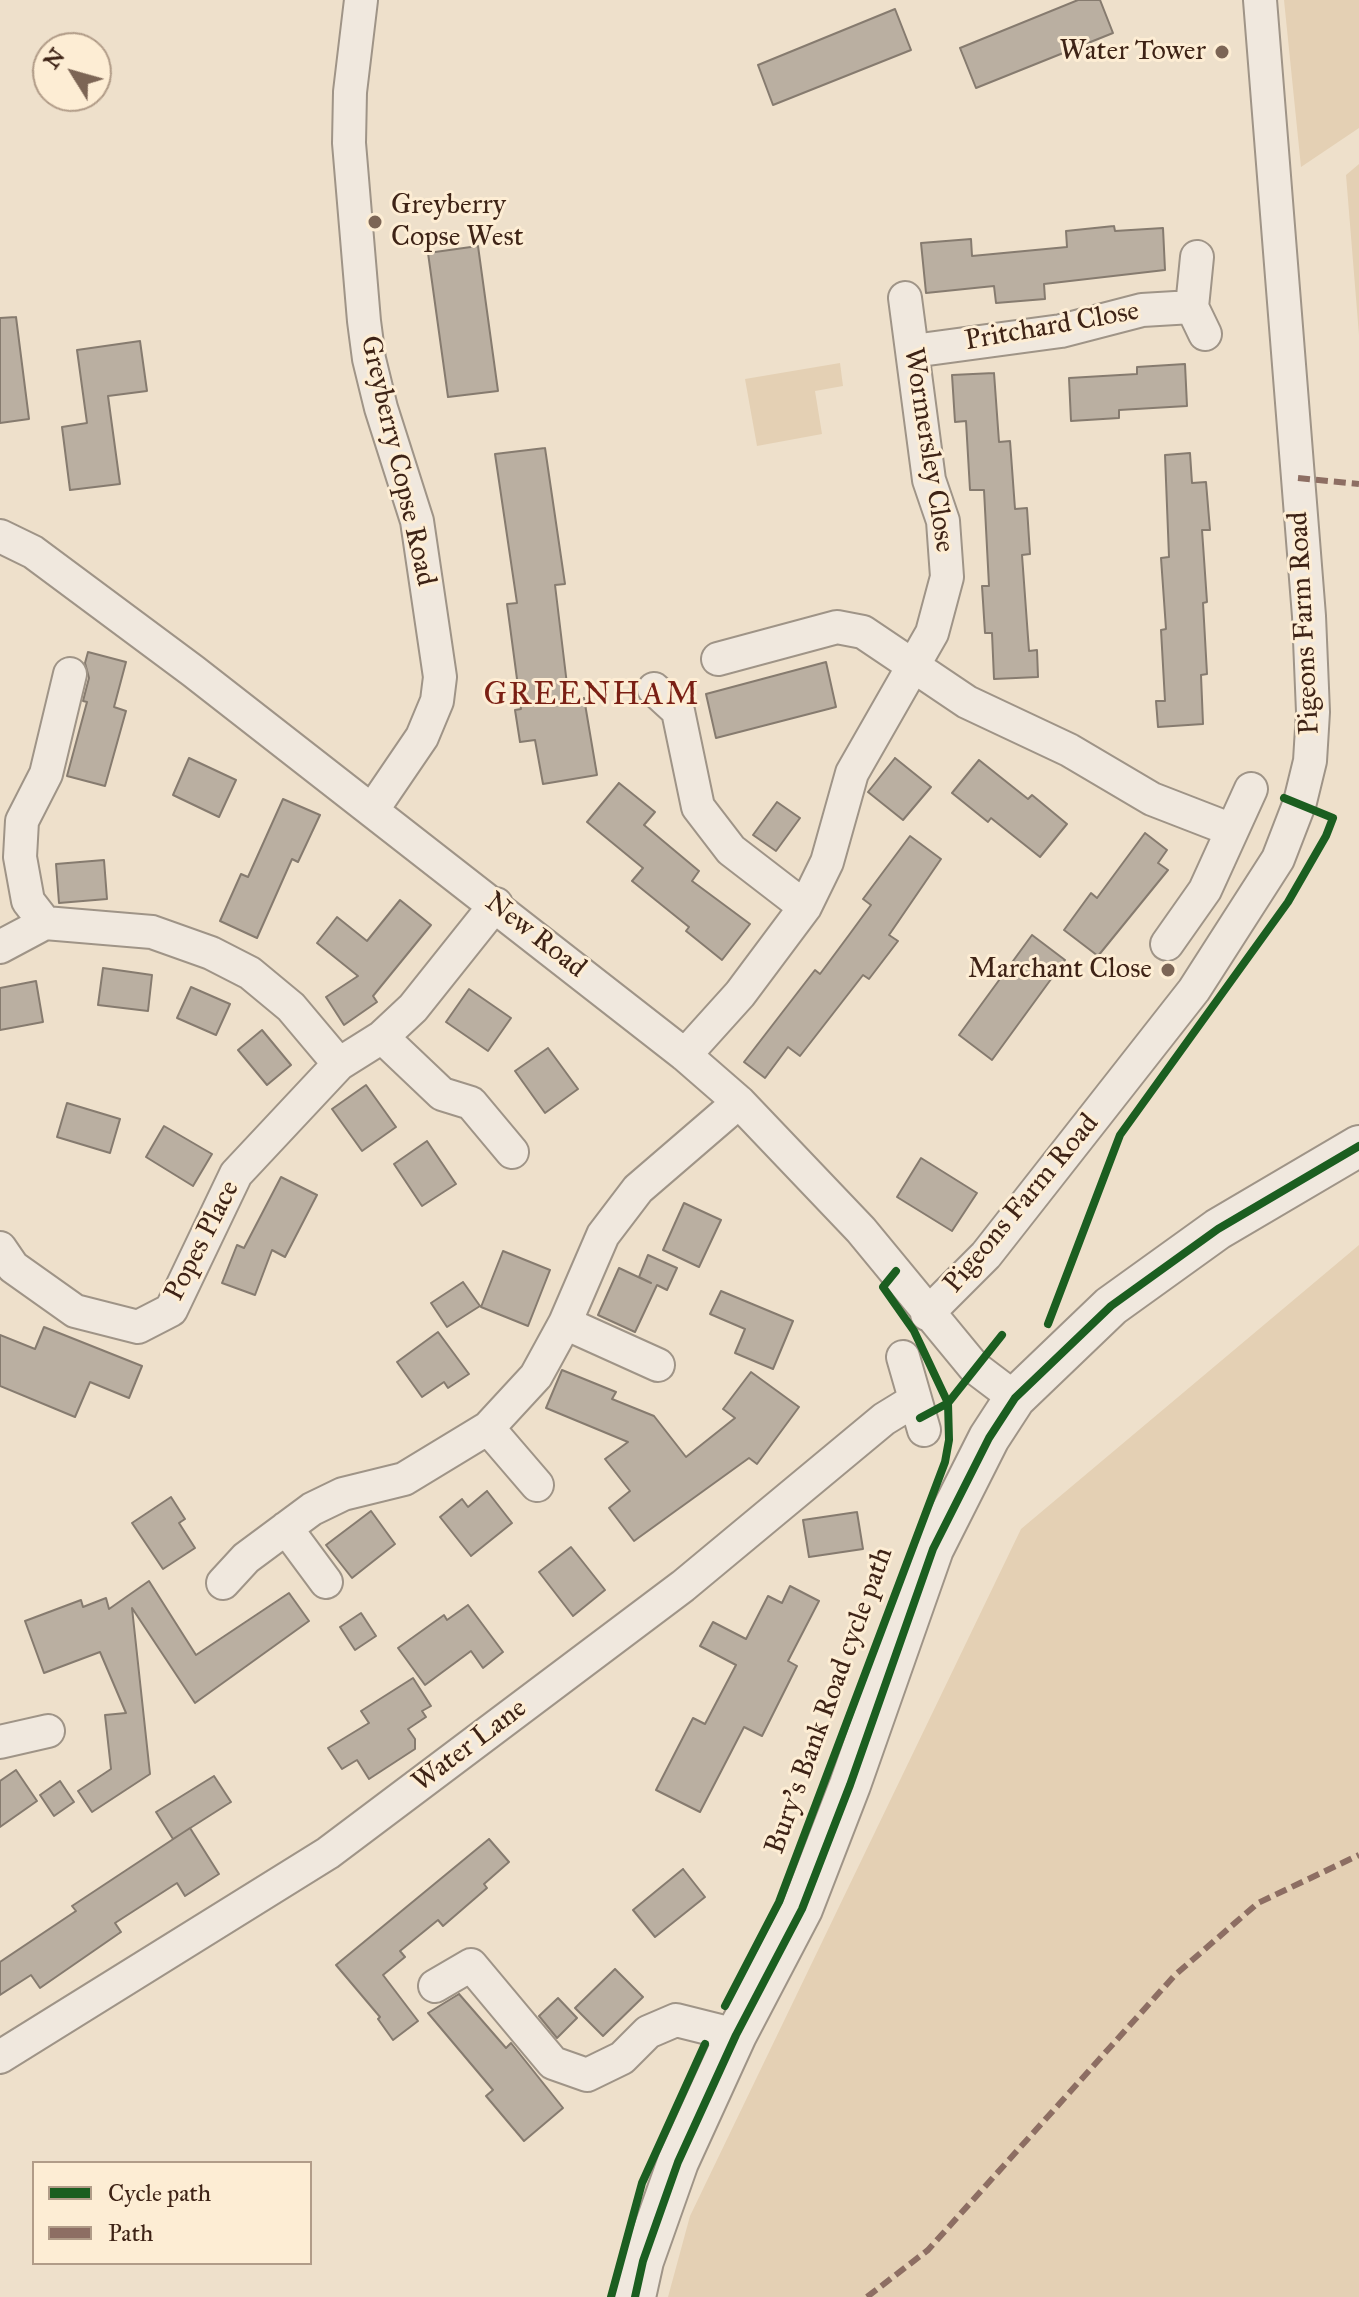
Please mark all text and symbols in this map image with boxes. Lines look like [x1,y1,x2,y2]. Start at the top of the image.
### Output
north arrow [32,32,112,112]
place label: Water Tower [1060,35,1206,69]
text: N [38,43,70,74]
marker: Water Tower [1213,43,1231,61]
place label: Greyberry Copse West [391,189,524,255]
marker: Greyberry Copse West [366,213,384,231]
street label: Pritchard Close [962,295,1142,359]
street label: Greyberry Copse Road [352,333,442,589]
street label: Wormersley Close [895,345,961,555]
street label: Pigeons Farm Road [1282,511,1328,735]
district label: GREENHAM [483,677,701,715]
street label: New Road [478,886,592,986]
place label: Marchant Close [968,953,1152,987]
marker: Marchant Close [1159,961,1177,979]
street label: Pigeons Farm Road [937,1108,1107,1300]
street label: Popes Place [158,1175,248,1307]
street label: Bury's Bank Road cycle path [759,1543,901,1859]
street label: Water Lane [406,1692,534,1800]
legend [32,2161,312,2265]
text: Cycle path [108,2178,211,2208]
text: Path [108,2218,153,2248]

